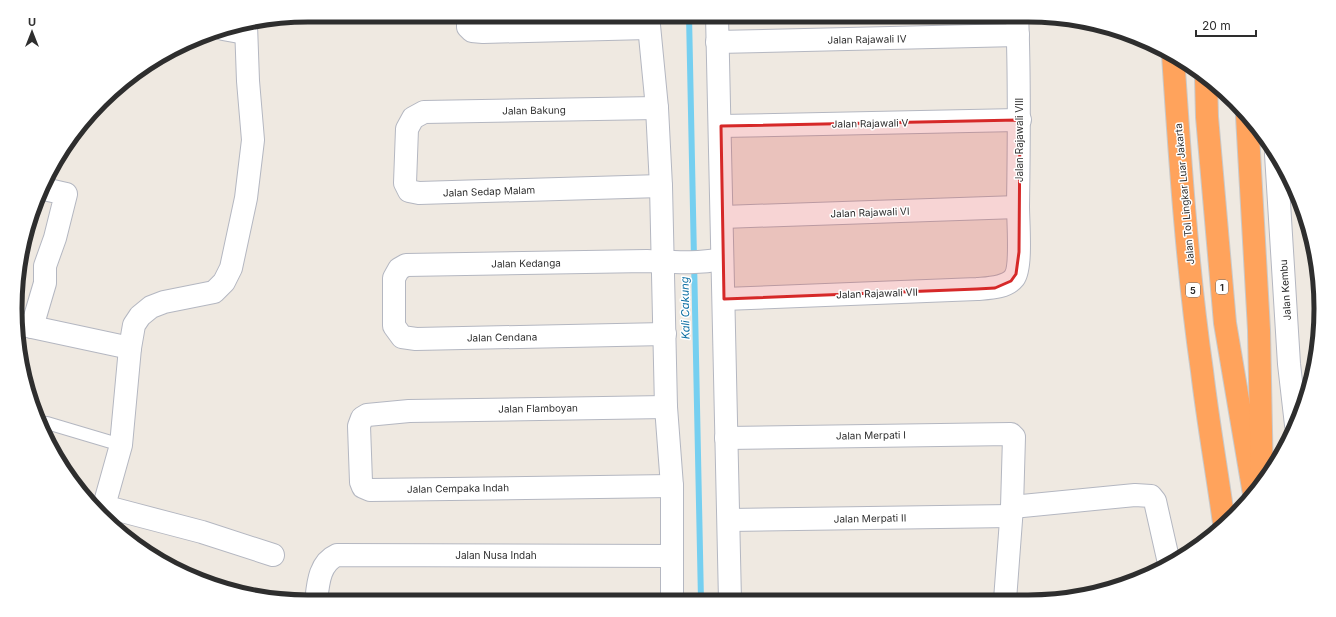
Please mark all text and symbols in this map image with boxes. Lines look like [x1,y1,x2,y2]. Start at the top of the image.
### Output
north arrow [12,12,52,52]
scale bar [1196,12,1256,38]
text: U [28,15,36,29]
text: 20 m [1202,18,1231,33]
street label: Jalan Rajawali IV [827,32,907,46]
street label: Jalan Rajawali VIII [1013,98,1025,182]
street label: Jalan Bakung [502,103,566,117]
street label: Jalan Rajawali V [832,116,908,130]
street label: Jalan Tol Lingkar Luar Jakarta [1172,123,1196,265]
street label: Jalan Sedap Malam [443,183,535,199]
street label: Jalan Rajawali VI [830,205,910,219]
street label: Jalan Kedanga [491,256,561,270]
street label: Jalan Kembu [1277,259,1293,321]
water label: Kali Cakung [677,276,693,339]
road number: 1 [1216,280,1228,294]
road number: 5 [1186,283,1200,297]
street label: Jalan Rajawali VII [836,286,918,300]
street label: Jalan Cendana [467,330,537,344]
street label: Jalan Flamboyan [498,401,578,415]
street label: Jalan Merpati I [836,428,906,442]
street label: Jalan Cempaka Indah [407,481,509,495]
street label: Jalan Merpati II [834,511,906,525]
street label: Jalan Nusa Indah [455,549,537,561]

